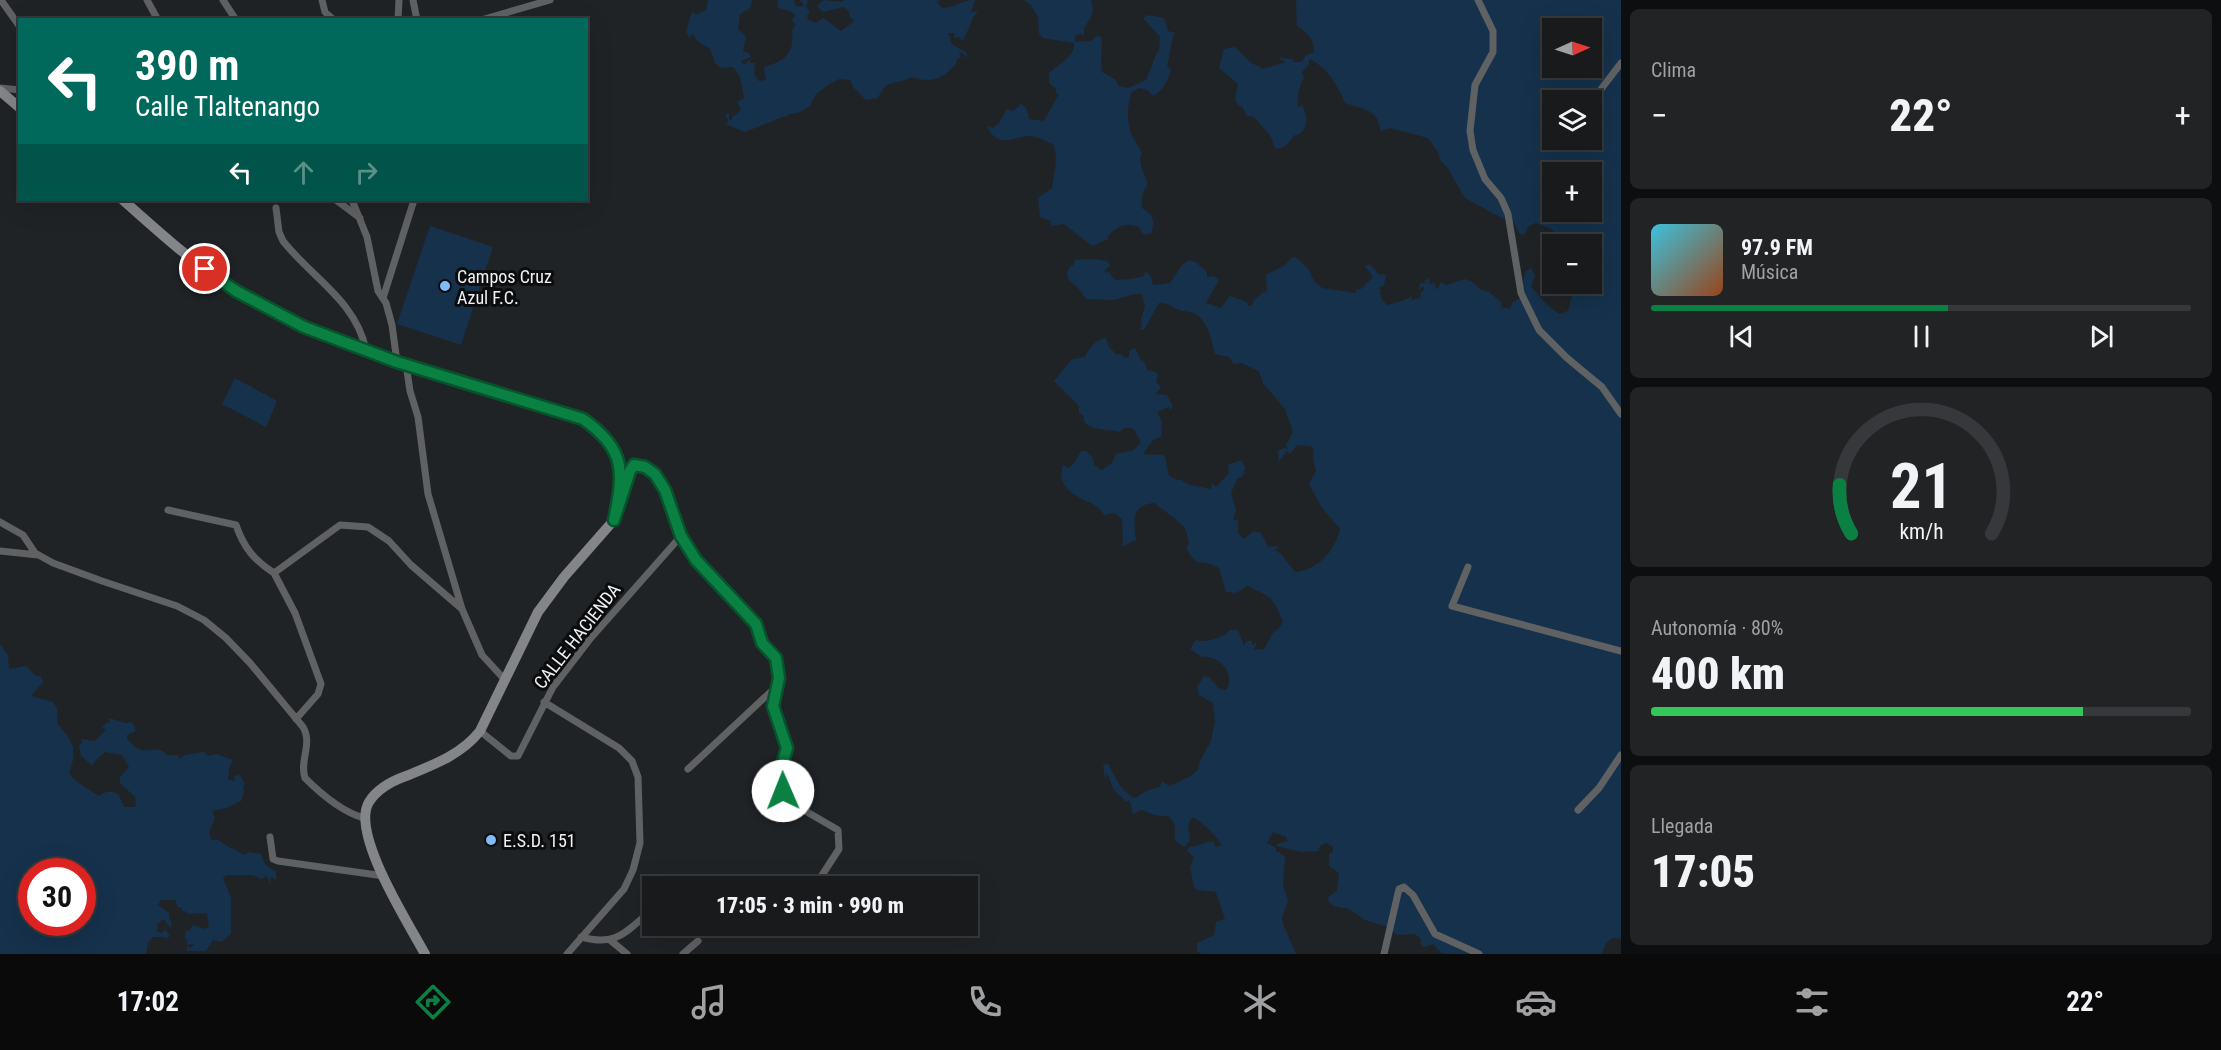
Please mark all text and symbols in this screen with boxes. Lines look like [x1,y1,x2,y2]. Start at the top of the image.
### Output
north arrow [1542,18,1602,78]
map controls [1542,18,1602,294]
text: 390 m [135,41,240,90]
icon: left [36,42,114,120]
text: Clima [1651,58,1696,82]
text: 22° [1889,89,1953,142]
button: layers [1542,90,1602,150]
text: Calle Tlaltenango [135,91,320,123]
text: − [1651,96,1668,135]
text: + [2175,96,2191,135]
icon: left [224,156,257,189]
icon: ahead [287,156,320,189]
icon: right [350,156,383,189]
button: + [1542,162,1602,222]
button: − [1542,234,1602,294]
text: 97.9 FM [1741,235,1813,260]
pin [179,243,230,294]
icon: arrive [188,252,221,285]
text: Música [1741,260,1798,284]
place label: Campos Cruz Azul F.C. [457,266,552,308]
marker: Campos Cruz Azul F.C. [438,279,452,293]
icon: previous [1725,320,1758,353]
icon: pause [1905,320,1938,353]
icon: next [2085,320,2118,353]
text: 21 [1889,450,1953,523]
text: km/h [1899,519,1943,544]
street label: CALLE HACIENDA [529,579,625,693]
text: Autonomía · 80% [1651,616,1783,640]
text: 400 km [1651,647,1785,700]
position arrow [751,759,815,823]
text: Llegada [1651,814,1713,838]
place label: E.S.D. 151 [503,830,576,851]
marker: E.S.D. 151 [484,833,498,847]
text: 17:05 [1651,845,1755,898]
speed limit sign: 30 [18,858,96,936]
text: 17:05 · 3 min · 990 m [716,893,904,918]
icon: directions [412,981,454,1023]
icon: music [688,981,730,1023]
icon: phone [964,981,1006,1023]
icon: climate [1239,981,1281,1023]
icon: car [1515,981,1557,1023]
icon: filters [1791,981,1833,1023]
text: 17:02 [117,986,179,1018]
text: 22° [2066,986,2104,1018]

